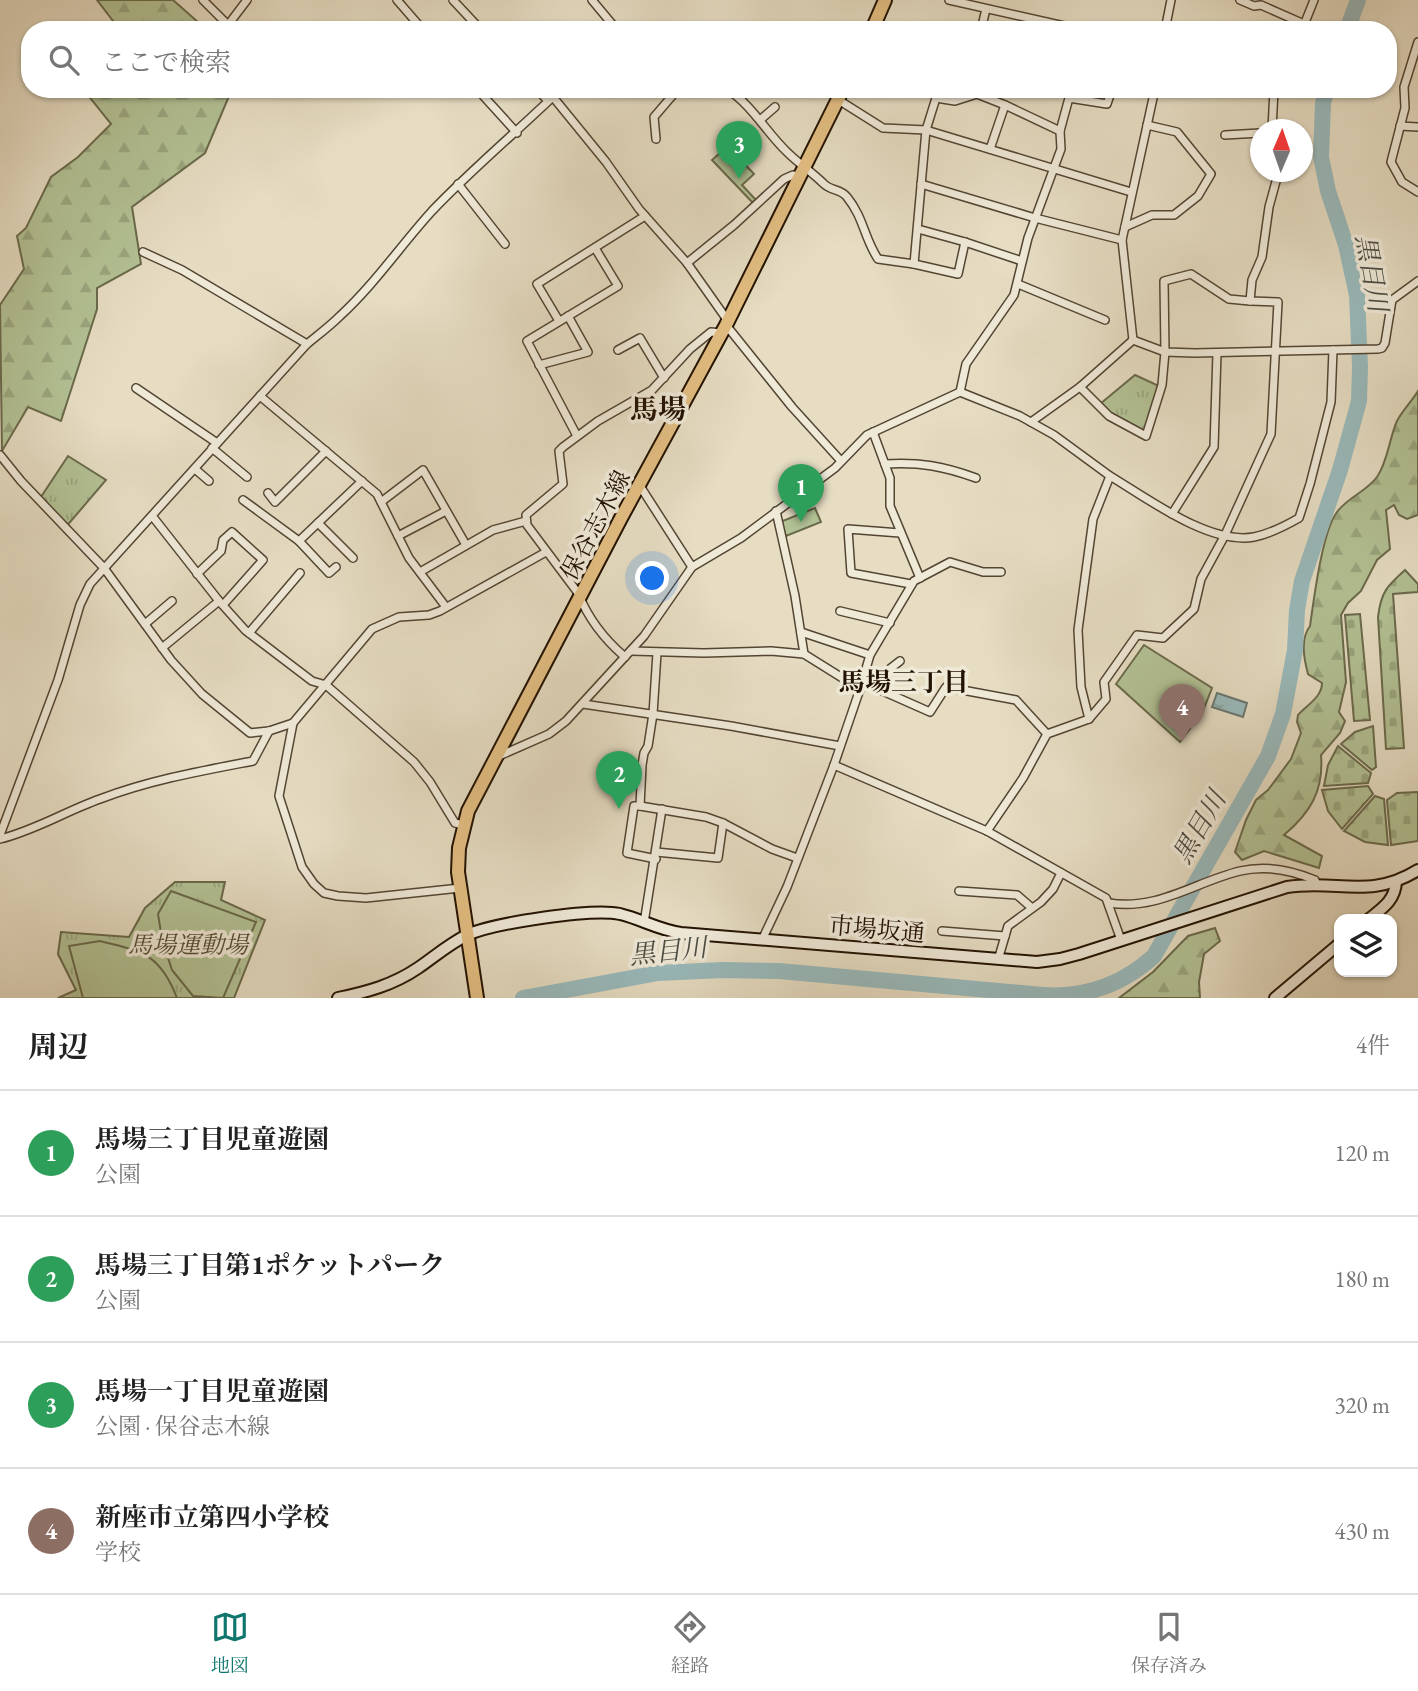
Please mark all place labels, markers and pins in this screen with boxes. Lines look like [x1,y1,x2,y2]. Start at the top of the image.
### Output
pin: 3 [716,121,762,179]
pin: 1 [778,464,824,522]
pin: 4 [1159,684,1205,742]
pin: 2 [596,751,642,809]

